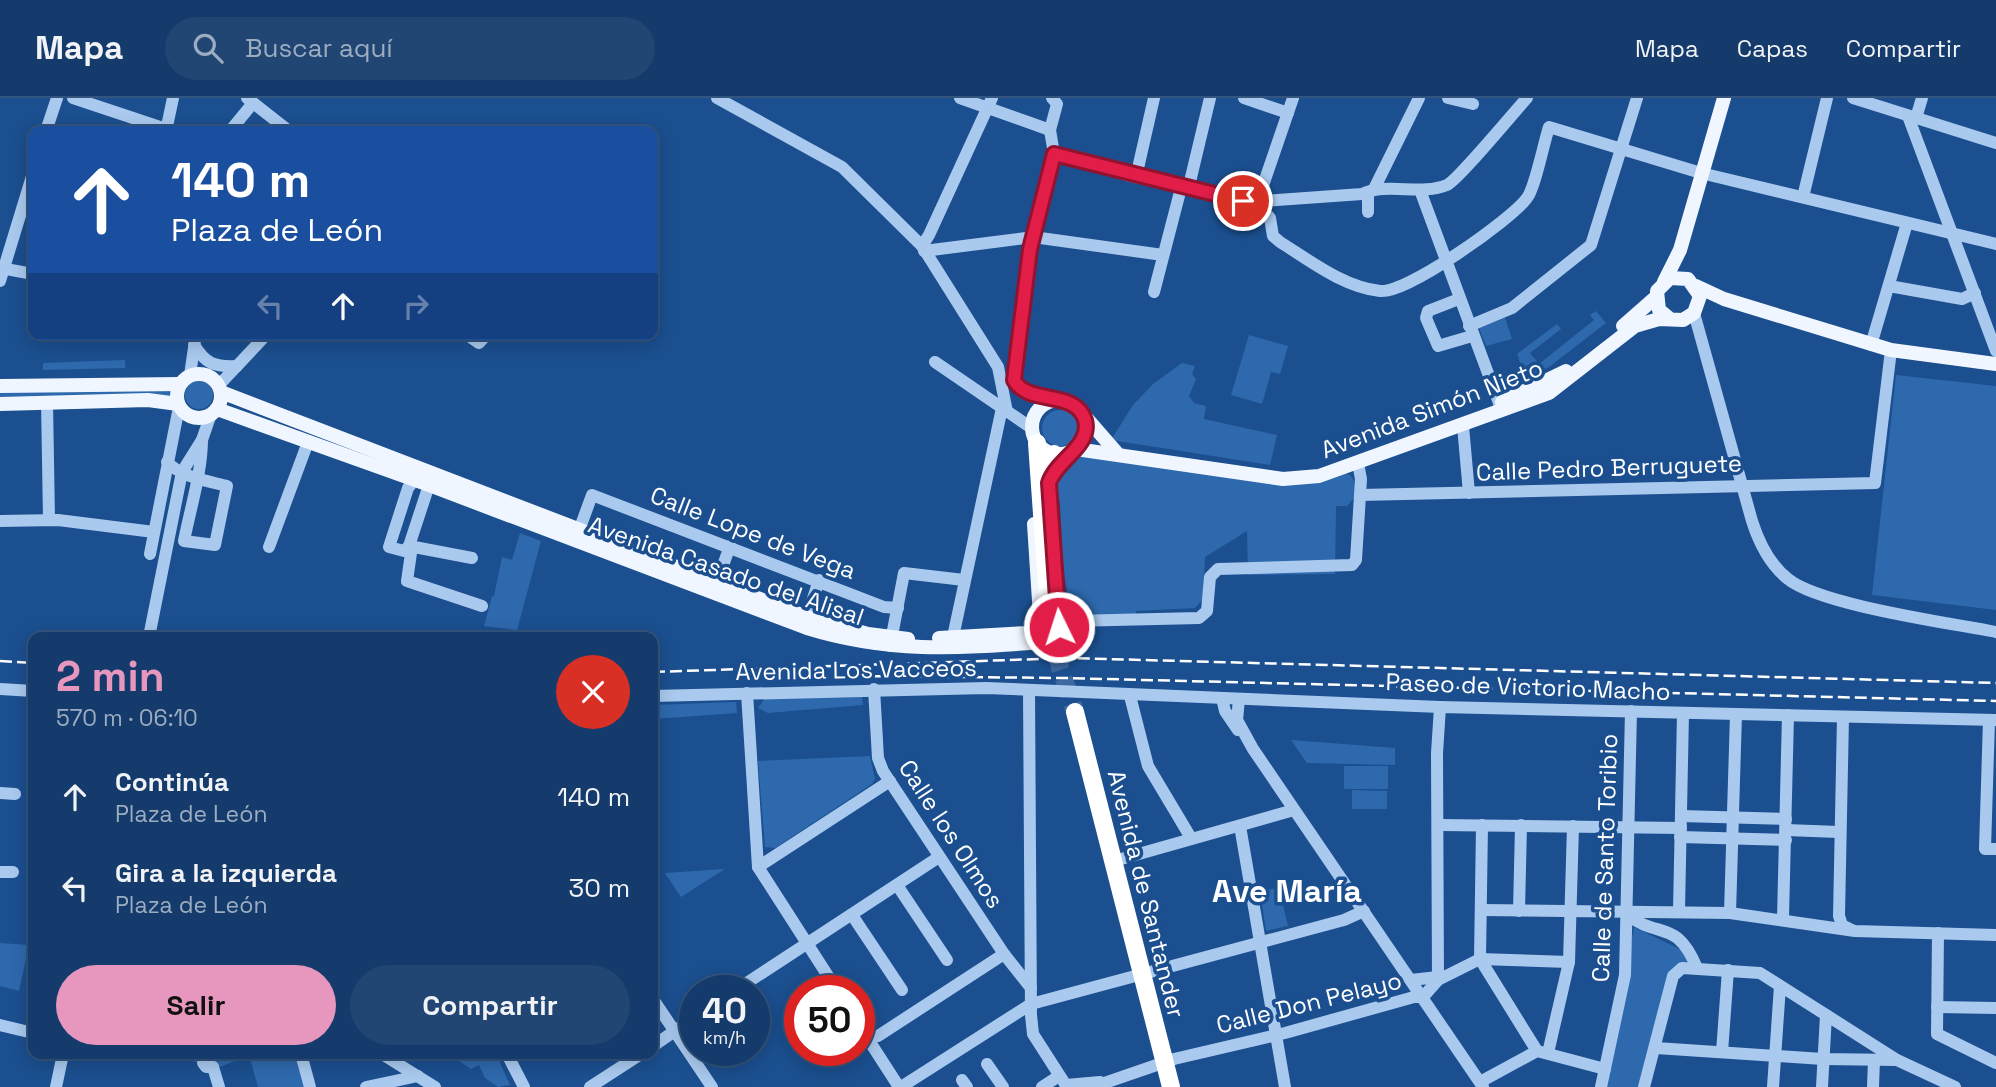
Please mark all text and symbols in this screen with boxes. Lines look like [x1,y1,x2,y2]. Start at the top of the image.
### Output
search box [165,17,655,80]
text: Mapa [35,27,123,69]
icon: search [189,29,227,67]
text: Buscar aquí [245,31,393,65]
text: Mapa [1635,33,1699,64]
text: Capas [1737,33,1808,64]
text: Compartir [1846,33,1961,64]
text: 140 m [171,149,310,211]
icon: ahead [56,154,147,245]
pin [1213,171,1273,231]
icon: arrive [1224,182,1262,220]
text: Plaza de León [171,210,383,250]
icon: left [251,287,289,325]
icon: ahead [324,287,362,325]
icon: right [397,287,435,325]
street label: Avenida Simón Nieto [1316,352,1547,465]
street label: Calle Pedro Berruguete [1475,447,1743,488]
street label: Calle Lope de Vega [646,479,861,586]
street label: Avenida Casado del Alisal [584,509,868,632]
position arrow [1022,590,1096,664]
text: 2 min [56,650,165,703]
street label: Avenida Los Vacceos [735,652,977,687]
button: close [556,655,630,729]
street label: Paseo de Victorio Macho [1385,666,1671,707]
text: 570 m · 06:10 [56,703,198,733]
street label: Calle de Santo Toribio [1585,733,1624,983]
street label: Calle los Olmos [892,754,1011,914]
text: Continúa [115,765,229,799]
street label: Avenida de Santander [1101,767,1192,1021]
icon: ahead [56,778,94,816]
text: 140 m [557,780,630,814]
text: Plaza de León [115,799,267,829]
text: Gira a la izquierda [115,856,337,890]
icon: left [56,869,94,907]
text: 30 m [569,871,630,905]
district label: Ave María [1212,871,1362,911]
text: Plaza de León [115,890,267,920]
street label: Calle Don Pelayo [1213,964,1405,1041]
button: Salir [56,965,336,1045]
button: Compartir [350,965,630,1045]
speed limit sign: 50 [784,975,875,1066]
text: 40 [702,989,747,1033]
text: km/h [703,1026,746,1049]

